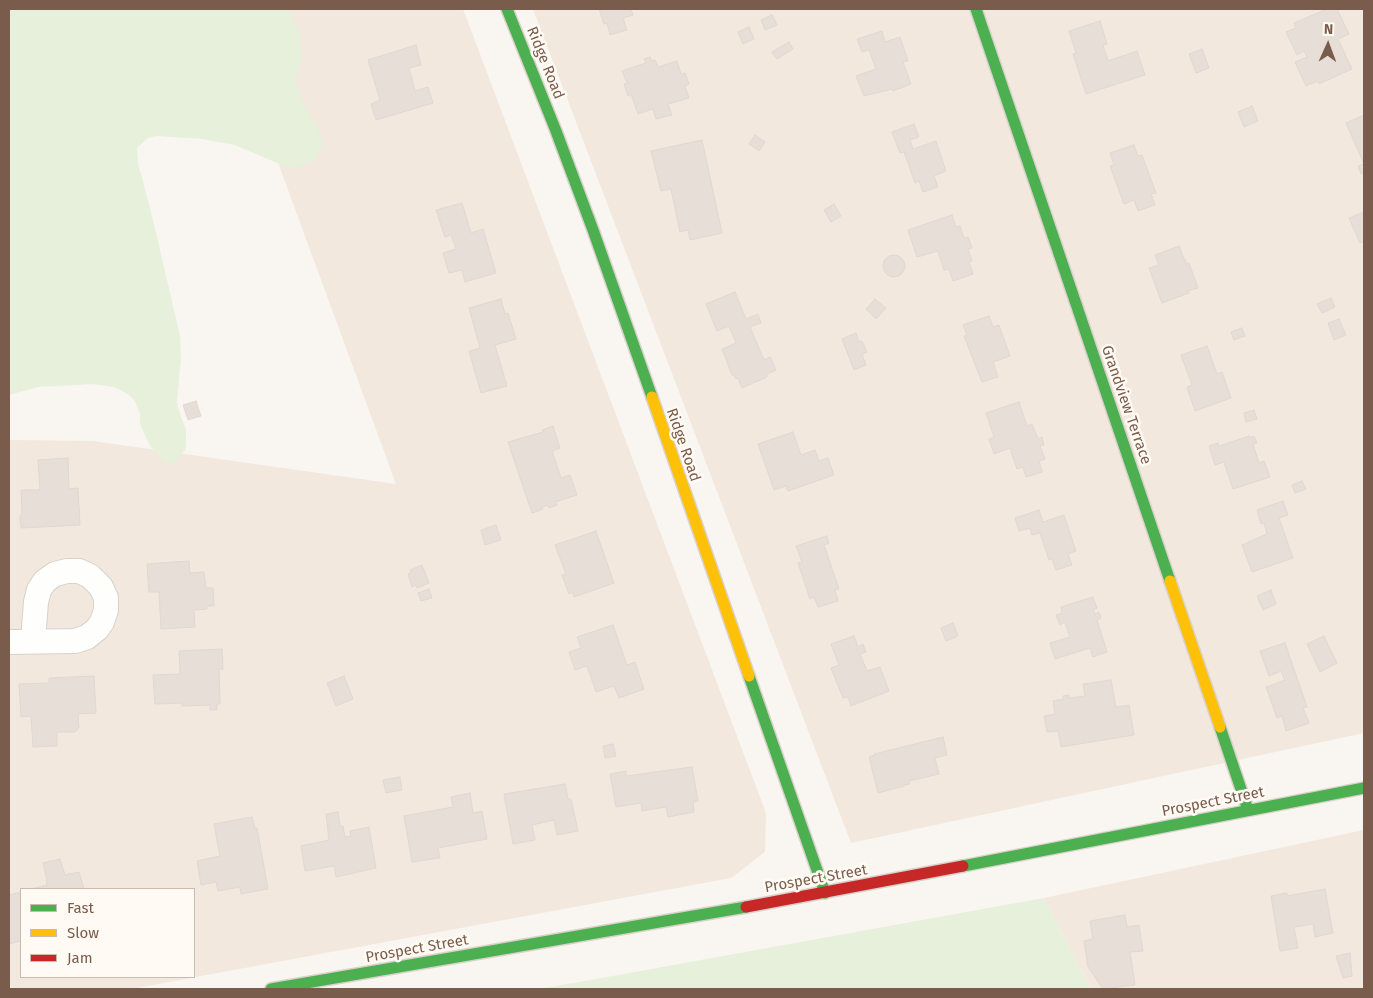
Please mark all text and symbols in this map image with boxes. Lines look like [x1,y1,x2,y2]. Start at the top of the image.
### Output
north arrow [1303,20,1353,70]
text: N [1324,21,1333,38]
street label: Ridge Road [522,24,568,102]
street label: Grandview Terrace [1097,343,1155,467]
street label: Ridge Road [662,406,704,484]
street label: Prospect Street [1160,783,1266,821]
street label: Prospect Street [763,861,869,897]
legend [20,888,195,978]
text: Fast [67,899,94,917]
text: Slow [67,924,99,942]
street label: Prospect Street [364,931,470,967]
text: Jam [67,949,93,967]

